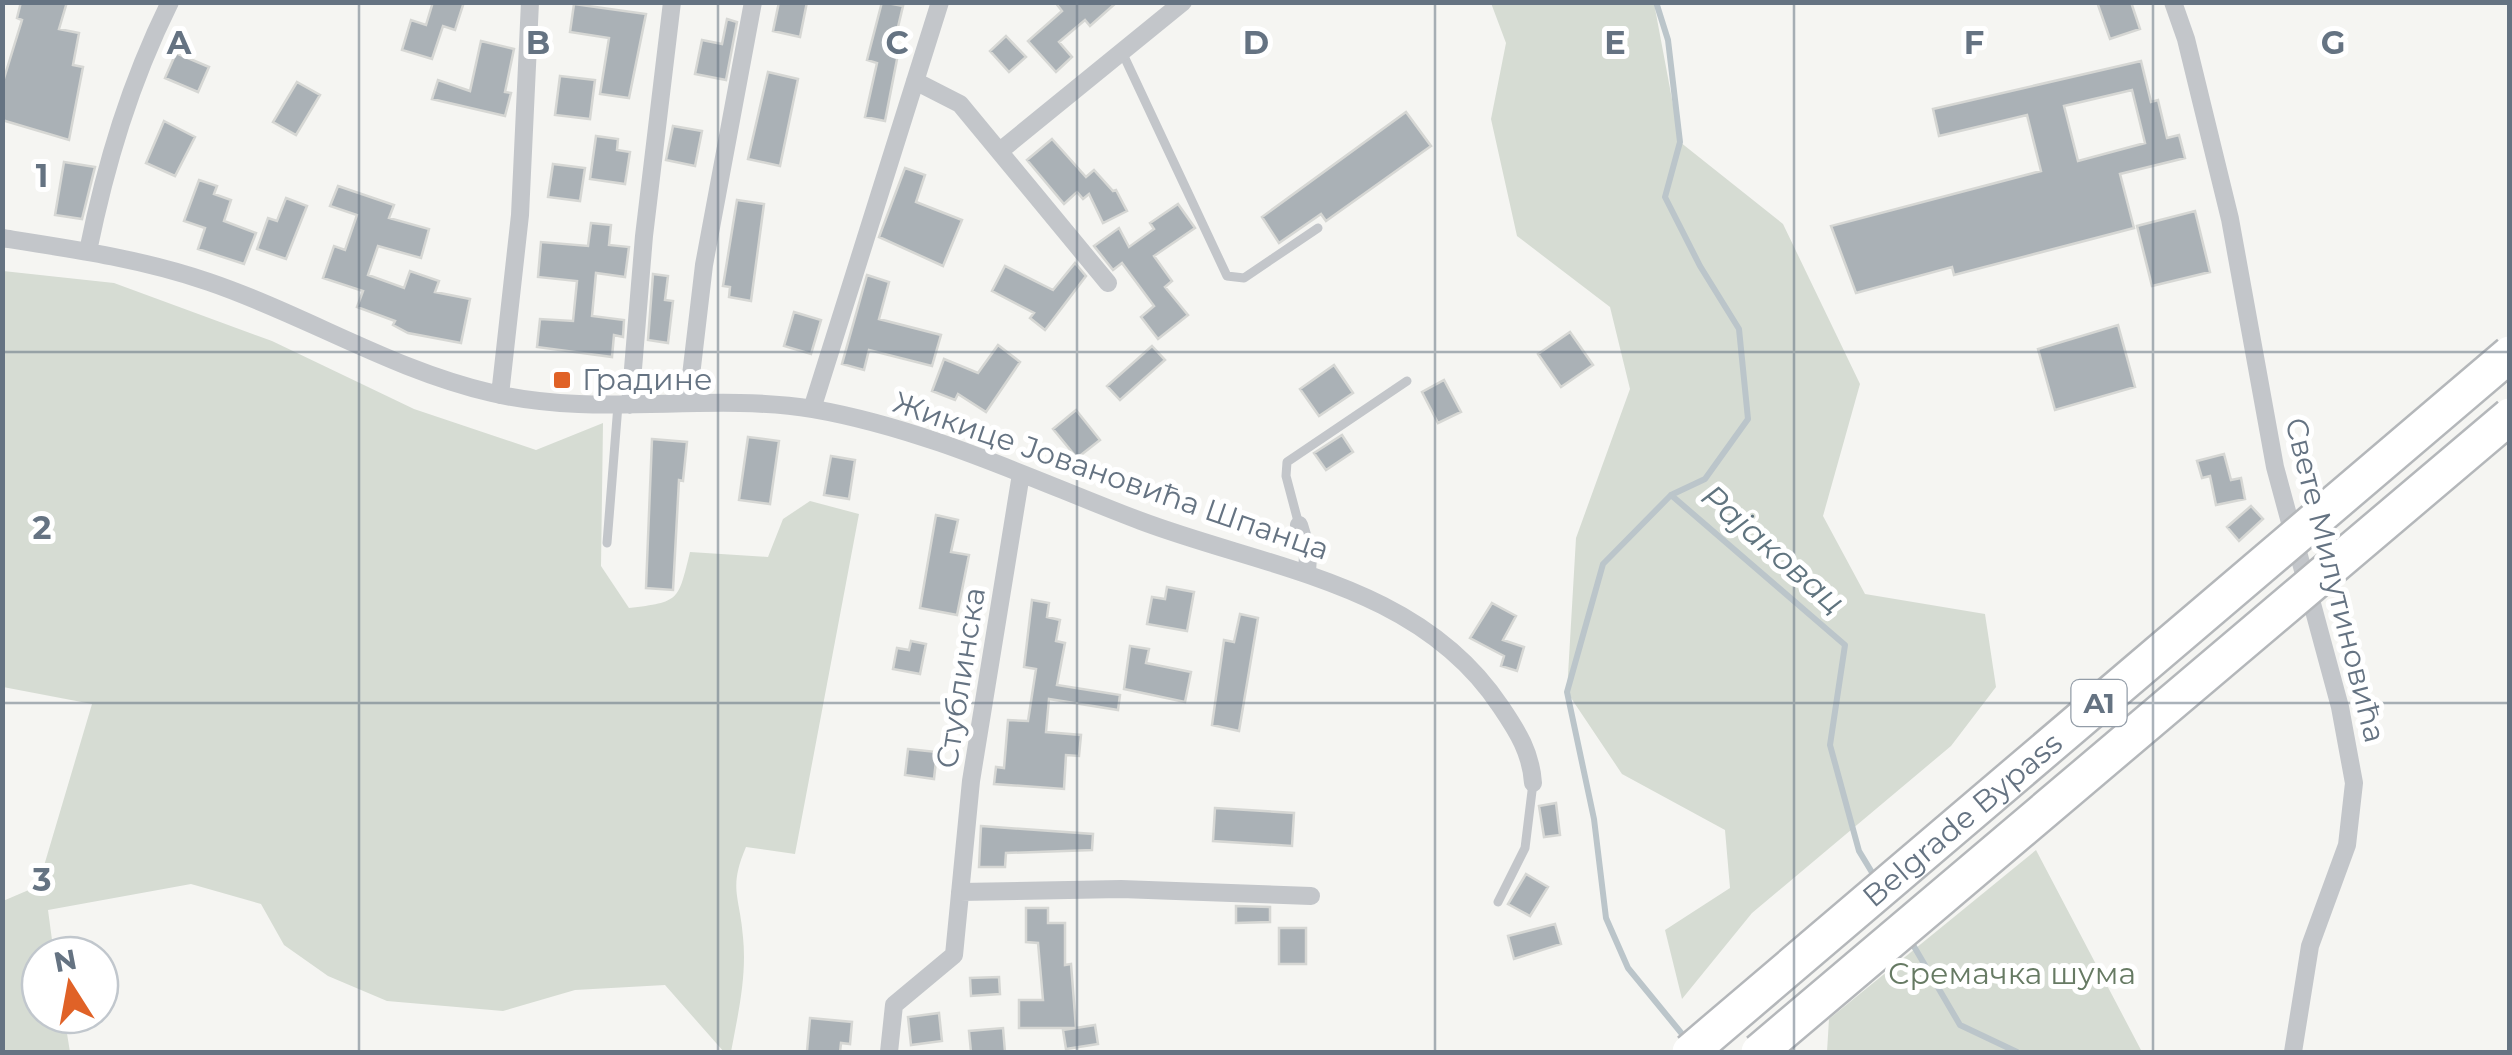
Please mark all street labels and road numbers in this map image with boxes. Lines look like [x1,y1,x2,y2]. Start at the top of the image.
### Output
street label: Жикице Јовановића Шпанца [888,383,1334,568]
street label: Свете Милутиновића [2277,414,2394,746]
street label: Стублинска [928,585,993,771]
road number: A1 [2072,680,2126,726]
street label: Belgrade Bypass [1855,724,2070,915]

